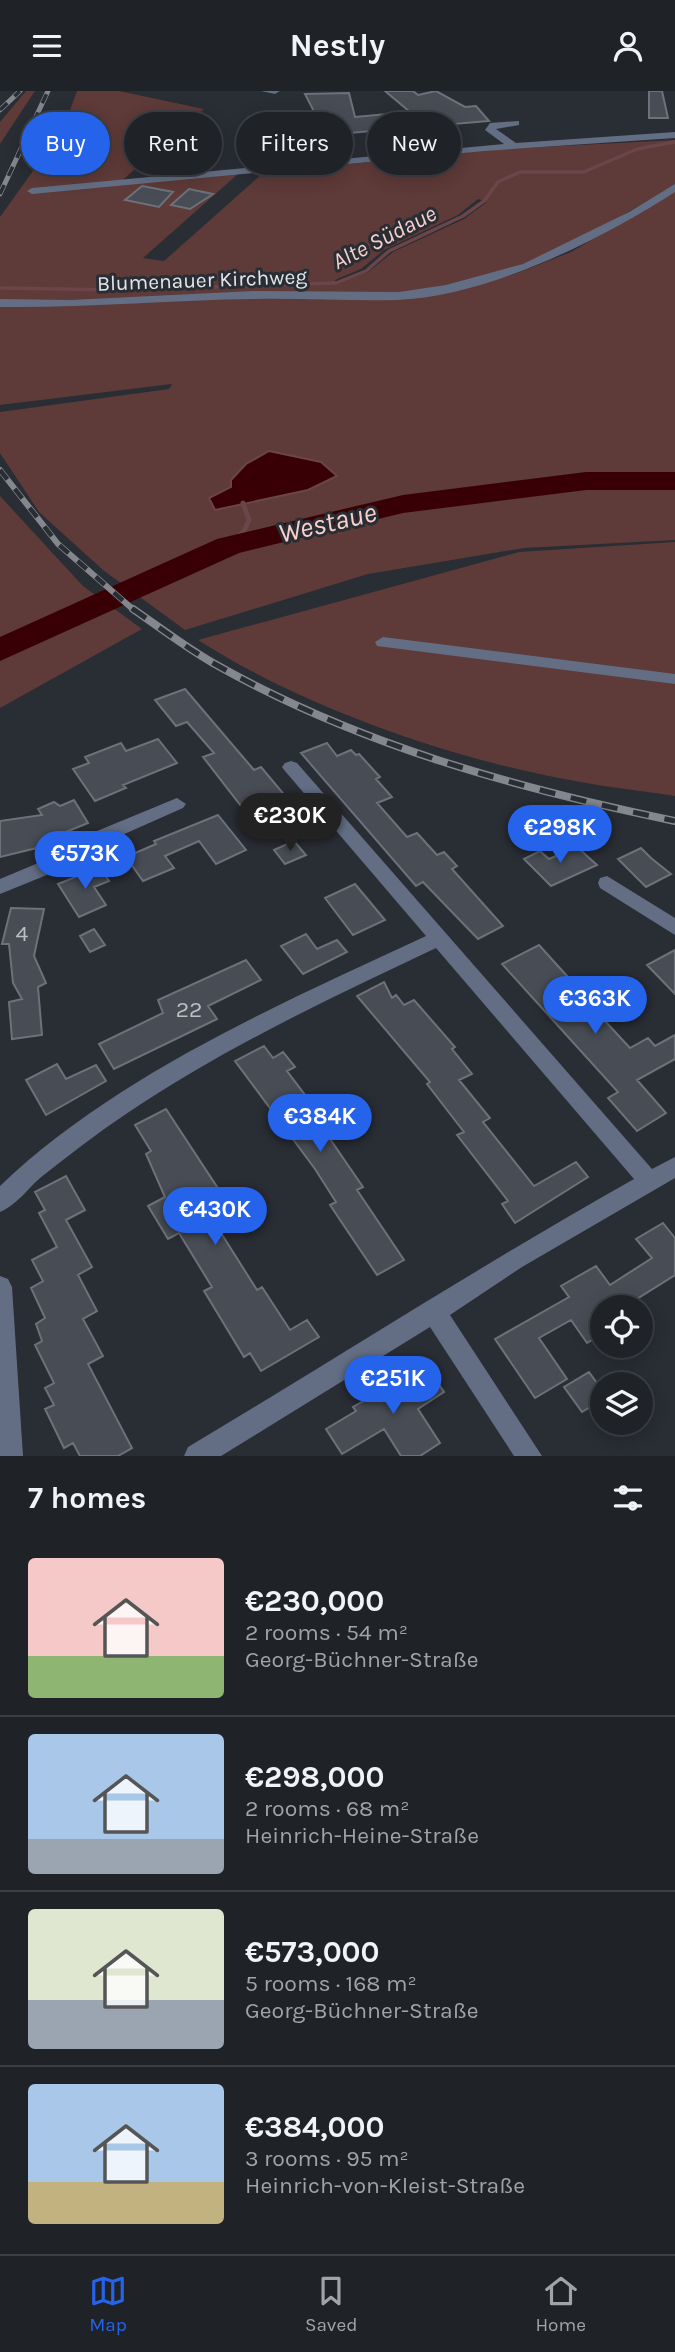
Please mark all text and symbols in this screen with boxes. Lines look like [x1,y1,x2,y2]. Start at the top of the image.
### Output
icon: menu [28,27,66,65]
text: Nestly [290,27,385,64]
icon: person [609,27,647,65]
chip: Buy [21,112,110,175]
chip: Rent [124,112,222,175]
chip: Filters [236,112,353,175]
chip: New [367,112,461,175]
water label: Alte Südaue [328,200,441,275]
street label: Blumenauer Kirchweg [96,264,308,296]
water label: Westaue [275,495,379,550]
pin: €230K [241,793,339,853]
text: €230K [254,802,326,829]
pin: €298K [511,805,609,865]
text: €298K [524,814,596,841]
pin: €573K [36,831,134,891]
text: €573K [51,840,119,867]
house number: 4 [16,920,29,947]
pin: €363K [546,977,644,1036]
text: €363K [559,985,631,1012]
house number: 22 [176,996,202,1023]
pin: €384K [271,1095,369,1154]
text: €384K [284,1103,356,1130]
pin: €430K [166,1187,264,1247]
text: €430K [179,1196,251,1223]
map controls [590,1295,653,1435]
button: locate [590,1295,653,1358]
pin: €251K [344,1357,442,1416]
text: €251K [360,1365,426,1392]
button: layers [590,1372,653,1435]
icon: filters [609,1479,647,1517]
text: 7 homes [28,1480,146,1516]
text: €230,000 [245,1583,384,1619]
icon: home [84,1586,168,1670]
text: 2 rooms · 54 m² [245,1619,408,1646]
text: Georg-Büchner-Straße [245,1646,479,1673]
text: €298,000 [245,1759,384,1795]
icon: home [84,1762,168,1846]
text: 2 rooms · 68 m² [245,1795,409,1822]
text: Heinrich-Heine-Straße [245,1822,479,1849]
text: €573,000 [245,1934,380,1970]
icon: home [84,1937,168,2021]
text: 5 rooms · 168 m² [245,1970,417,1997]
text: Georg-Büchner-Straße [245,1997,479,2024]
text: €384,000 [245,2109,384,2145]
icon: home [84,2112,168,2196]
text: 3 rooms · 95 m² [245,2145,409,2172]
text: Heinrich-von-Kleist-Straße [245,2172,525,2199]
tab: Map [89,2272,127,2336]
tab: Saved [305,2272,357,2336]
tab: Home [535,2272,586,2336]

